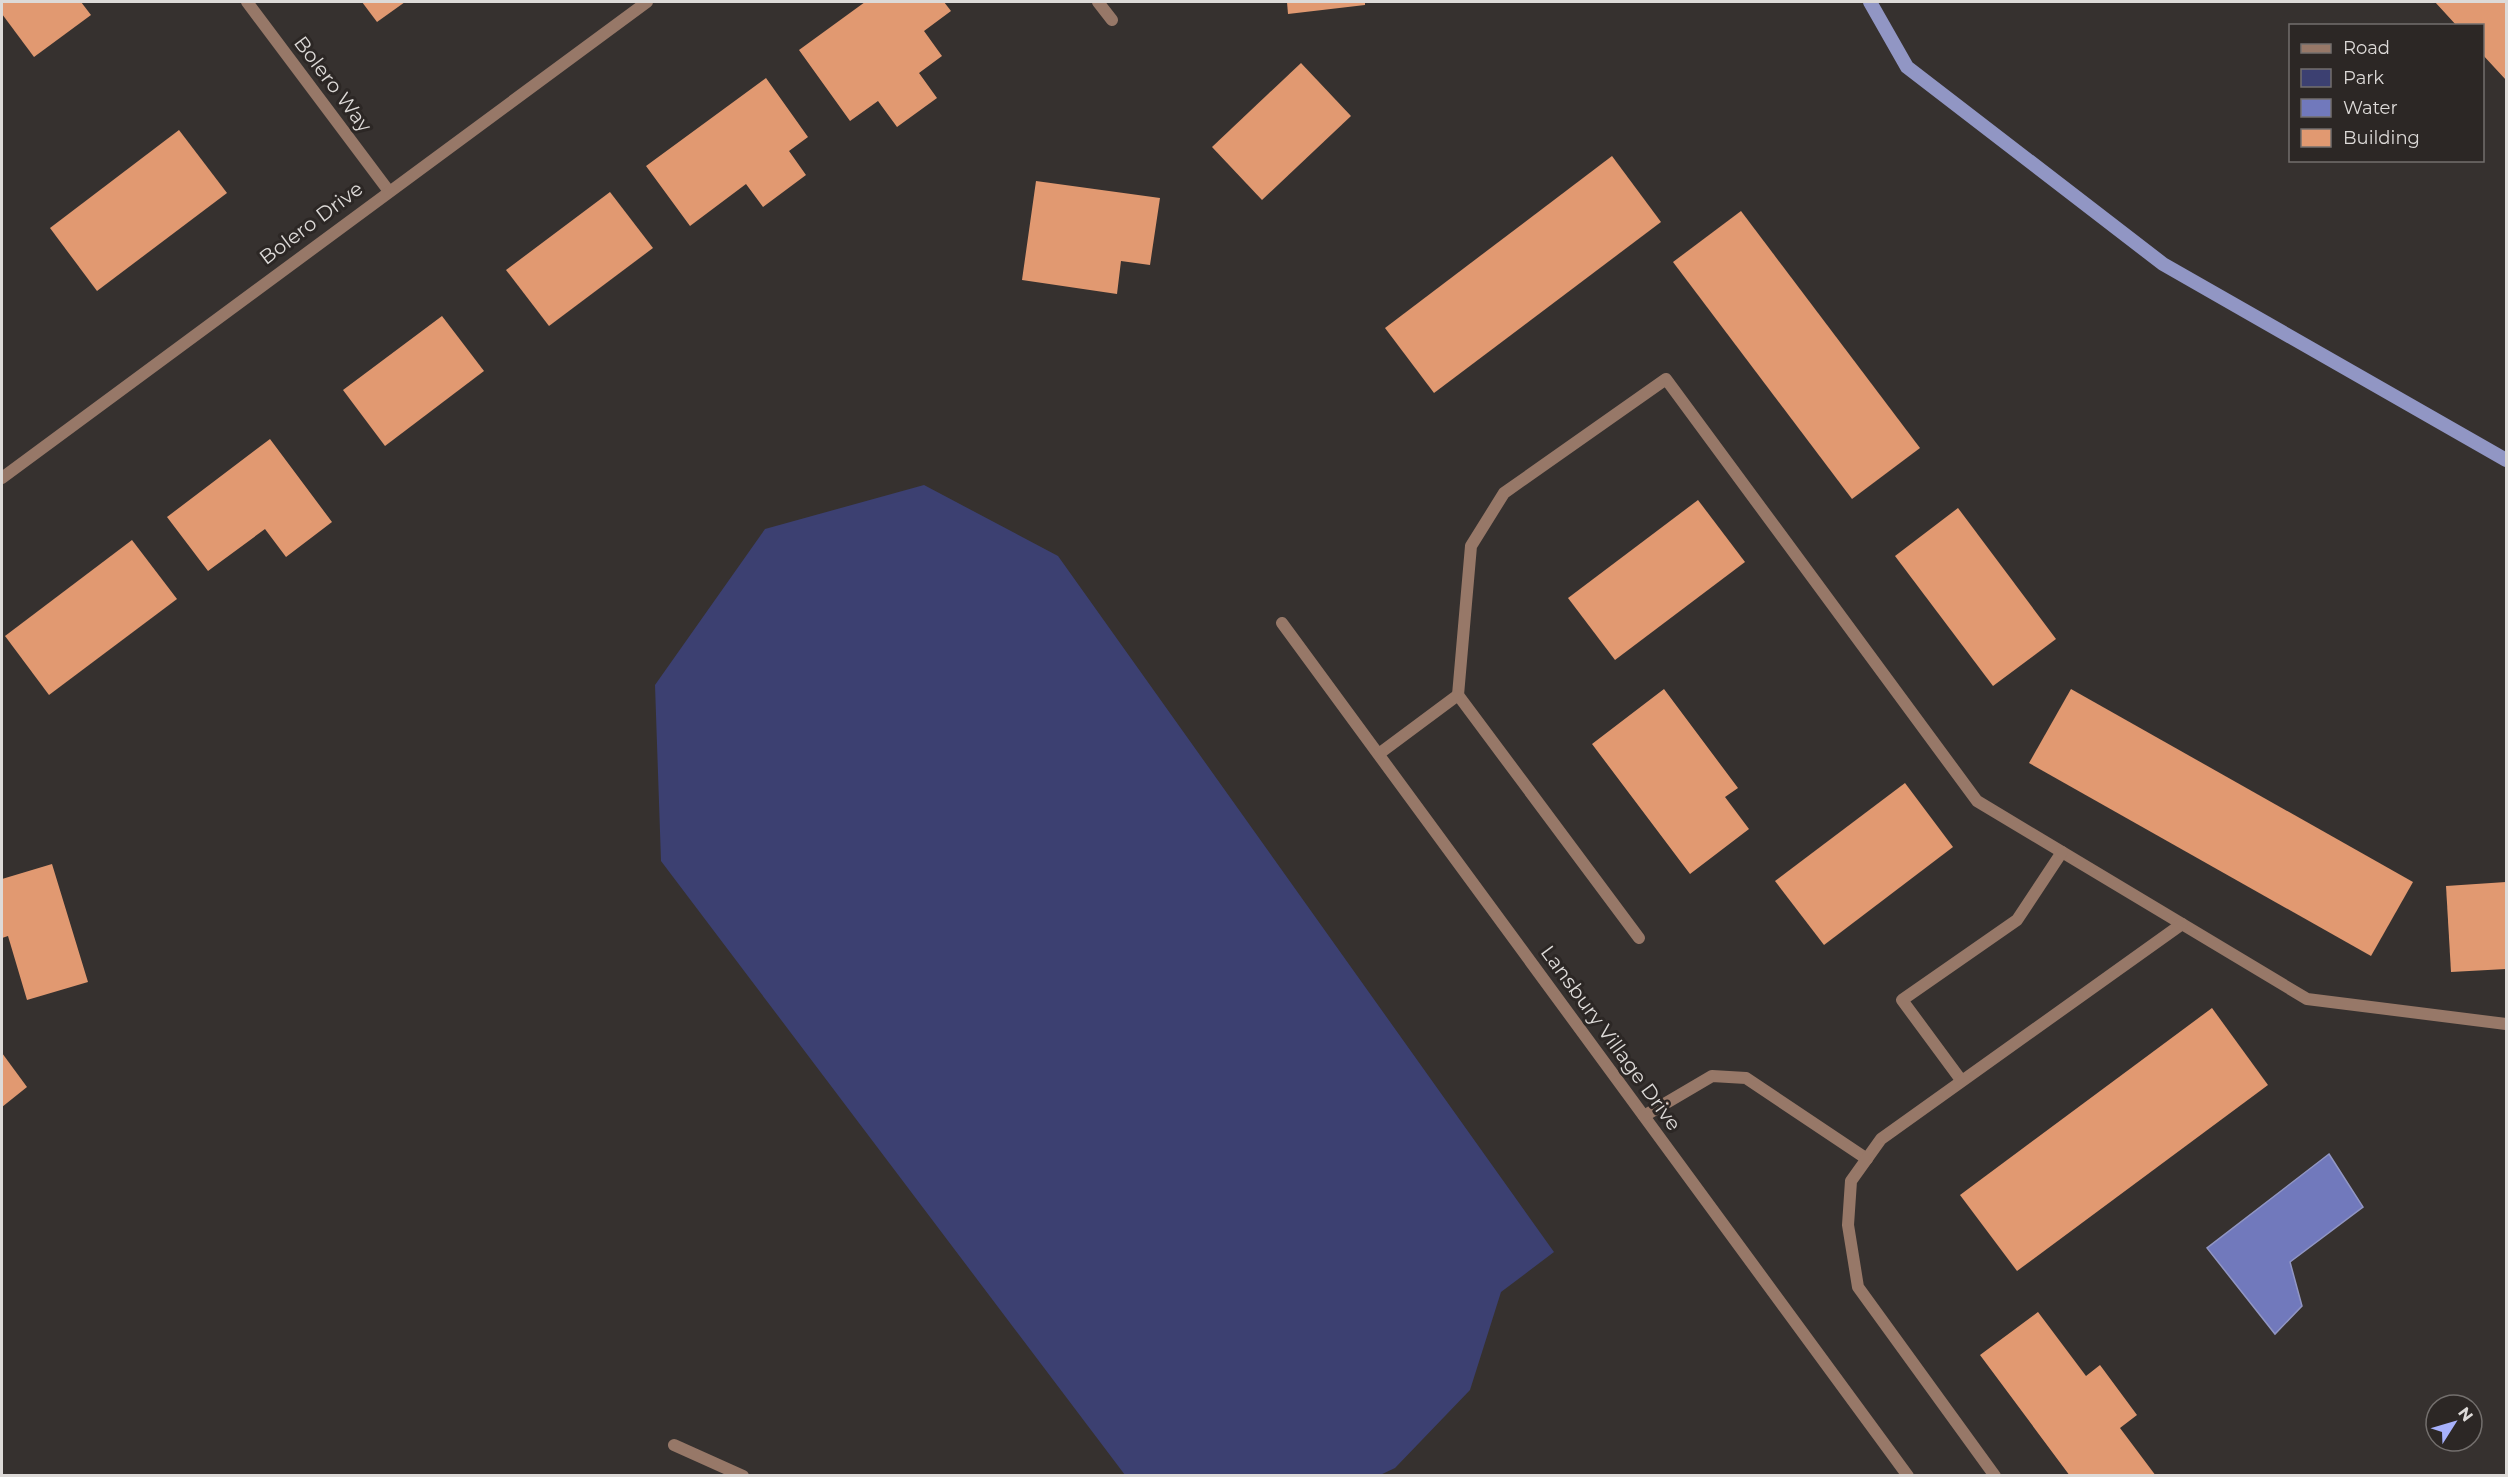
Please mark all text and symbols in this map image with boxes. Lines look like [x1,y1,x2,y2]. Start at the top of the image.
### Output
legend [2289,24,2484,162]
street label: Bolero Way [289,31,377,137]
text: Road [2343,37,2390,59]
text: Park [2343,67,2384,89]
text: Water [2343,97,2398,119]
text: Building [2343,127,2420,149]
street label: Bolero Drive [255,176,367,270]
street label: Lansbury Village Drive [1536,941,1686,1135]
north arrow [2424,1393,2484,1453]
text: N [2454,1403,2477,1425]

